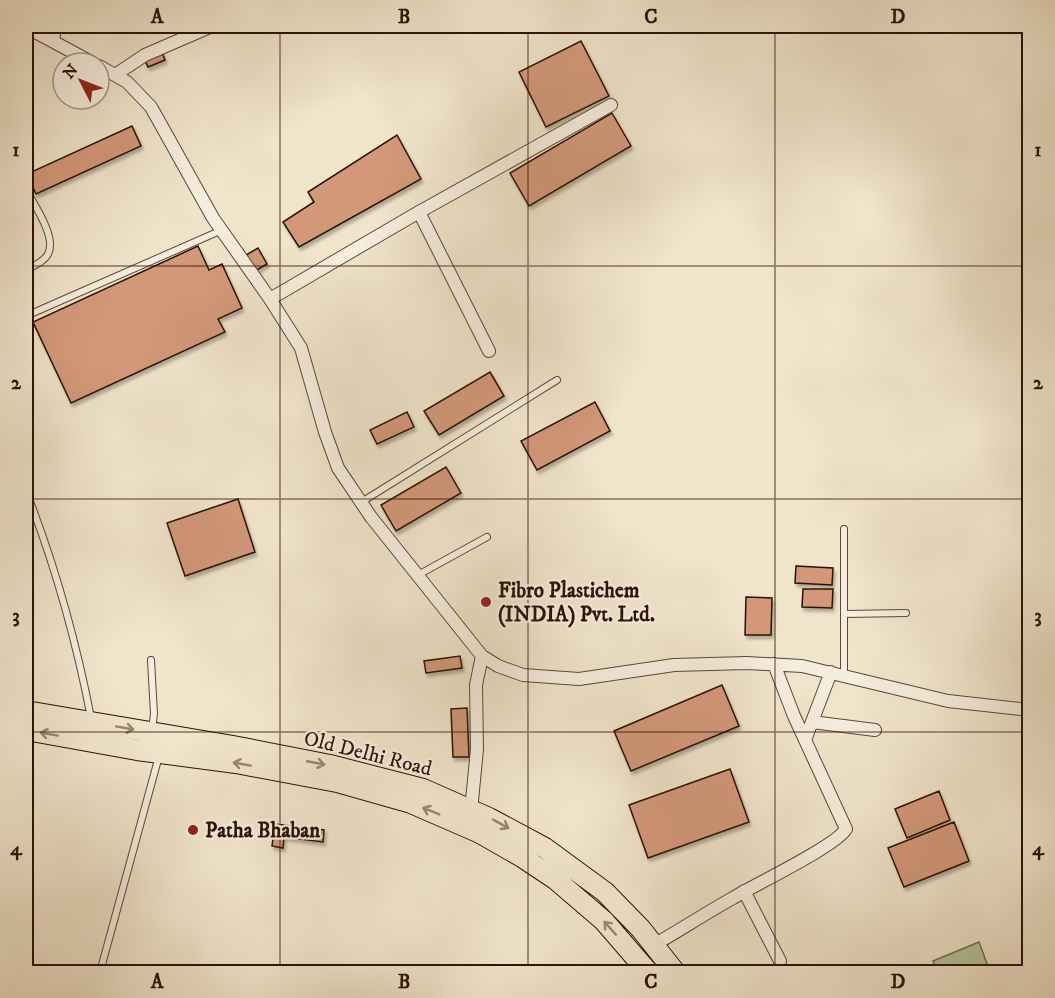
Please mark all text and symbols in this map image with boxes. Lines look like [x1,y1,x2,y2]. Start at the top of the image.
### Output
text: A [150,5,165,30]
text: B [398,5,410,30]
text: C [644,5,658,30]
text: D [891,5,906,30]
north arrow [51,51,111,111]
text: N [59,60,82,83]
text: 1 [12,138,20,163]
text: 1 [1034,138,1042,163]
text: 2 [11,371,22,396]
text: 2 [1033,371,1044,396]
place label: Fibro Plastichem (INDIA) Pvt. Ltd. [498,578,655,628]
marker: Fibro Plastichem (INDIA) Pvt. Ltd. [479,595,493,609]
text: 3 [12,604,20,629]
text: 3 [1034,604,1042,629]
one-way arrow [114,723,134,734]
street label: Old Delhi Road [301,726,435,783]
one-way arrow [40,728,60,739]
one-way arrow [306,758,326,769]
one-way arrow [233,759,252,770]
one-way arrow [422,805,440,816]
place label: Patha Bhaban [205,818,321,844]
one-way arrow [491,819,509,830]
marker: Patha Bhaban [186,823,200,837]
text: 4 [10,837,23,862]
text: 4 [1032,837,1045,862]
one-way arrow [603,921,617,936]
text: A [150,970,165,995]
text: B [398,970,410,995]
text: C [644,970,658,995]
text: D [891,970,906,995]

